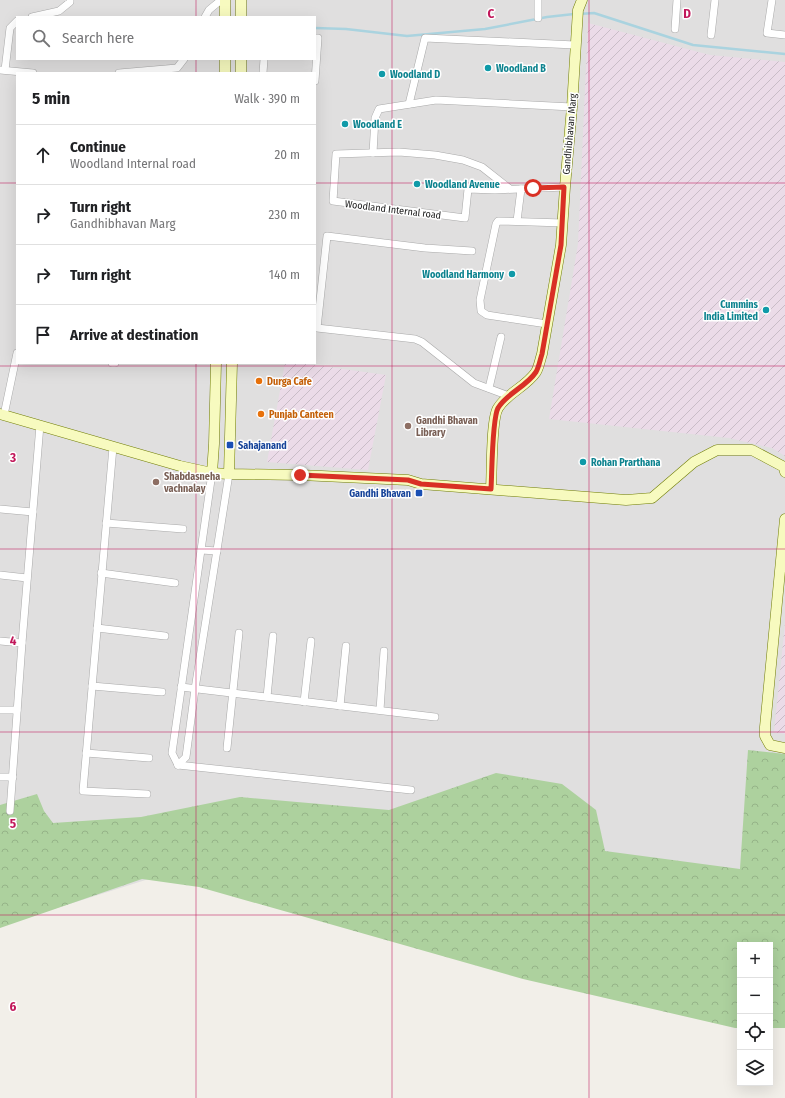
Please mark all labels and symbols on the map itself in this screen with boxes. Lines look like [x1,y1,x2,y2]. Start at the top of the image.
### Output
text: C [488,6,495,21]
text: D [683,6,691,21]
marker: Woodland B [483,63,493,73]
place label: Woodland B [496,63,546,75]
marker: Woodland D [377,69,387,79]
place label: Woodland D [390,69,440,81]
street label: Gandhibhavan Marg [560,93,580,175]
marker: Woodland E [340,119,350,129]
place label: Woodland E [353,119,402,131]
marker: Woodland Avenue [412,179,422,189]
place label: Woodland Avenue [425,179,500,191]
route start [524,179,542,197]
street label: Woodland Internal road [344,198,442,222]
place label: Woodland Harmony [422,269,504,281]
marker: Woodland Harmony [507,269,517,279]
place label: Cummins India Limited [704,299,759,323]
marker: Cummins India Limited [761,305,771,315]
marker: Durga Cafe [254,376,264,386]
place label: Durga Cafe [267,376,312,388]
marker: Punjab Canteen [256,409,266,419]
place label: Punjab Canteen [269,409,334,421]
place label: Gandhi Bhavan Library [416,415,478,439]
marker: Gandhi Bhavan Library [403,421,413,431]
marker: Sahajanand [225,440,235,450]
place label: Sahajanand [238,440,287,452]
text: 3 [9,450,16,465]
marker: Rohan Prarthana [578,457,588,467]
place label: Rohan Prarthana [591,457,661,469]
route end [291,466,309,484]
place label: Shabdasneha vachnalay [163,471,220,495]
marker: Shabdasneha vachnalay [151,477,161,487]
place label: Gandhi Bhavan [349,488,411,500]
marker: Gandhi Bhavan [414,488,424,498]
text: 4 [10,633,17,648]
text: 5 [10,816,16,831]
text: 6 [10,999,17,1014]

